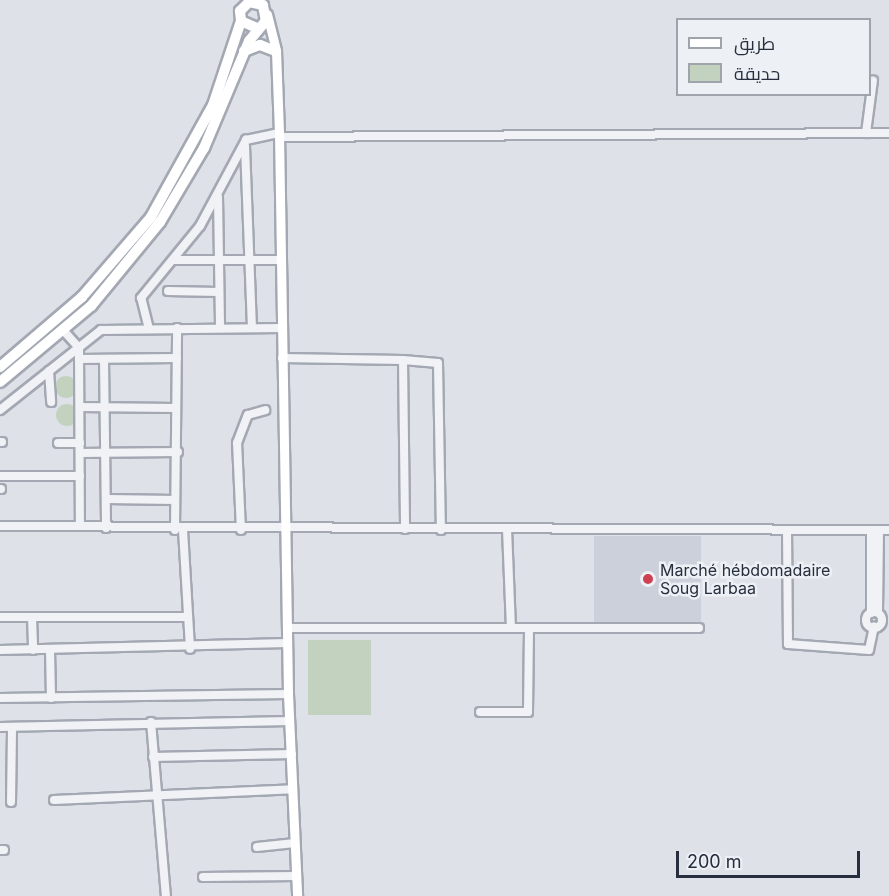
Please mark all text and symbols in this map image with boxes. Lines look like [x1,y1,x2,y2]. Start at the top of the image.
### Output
legend [676,18,871,96]
text: طريق [734,33,775,54]
text: حديقة [734,63,780,84]
place label: Marché hébdomadaire Soug Larbaa [660,560,830,598]
marker: Marché hébdomadaire Soug Larbaa [641,572,655,586]
scale bar [679,839,864,877]
text: 200 m [687,851,742,872]

